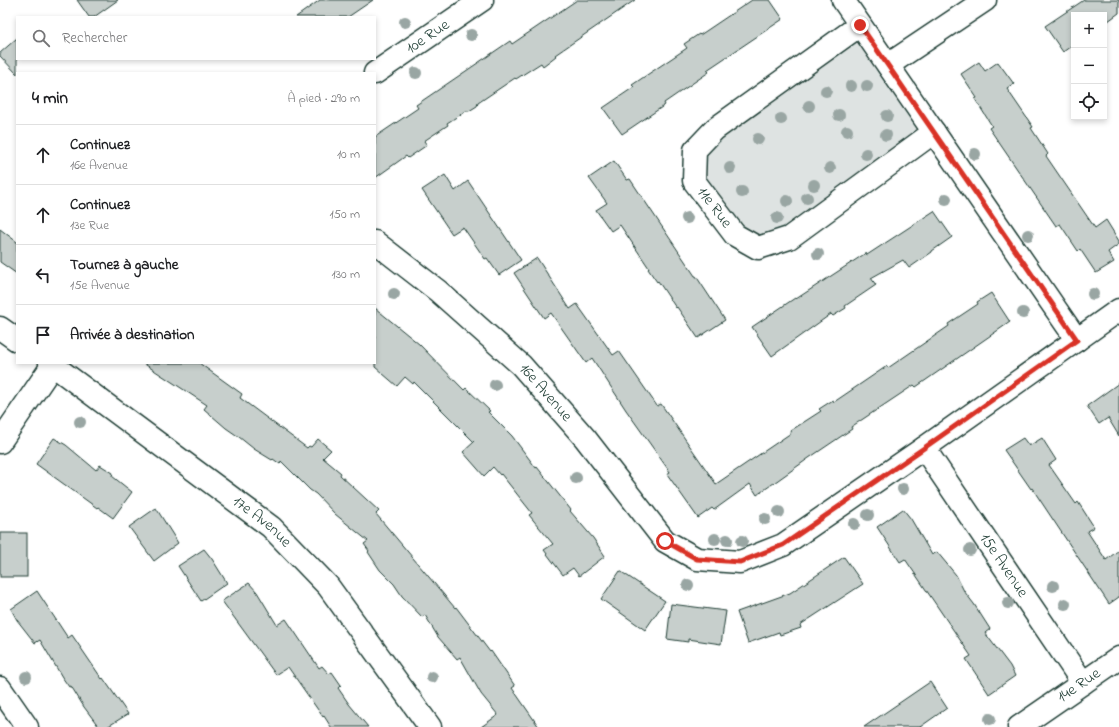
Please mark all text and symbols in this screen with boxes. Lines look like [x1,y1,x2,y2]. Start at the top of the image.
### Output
map controls [1071,12,1107,120]
button: + [1071,12,1107,48]
street label: 10e Rue [401,13,455,60]
search box [16,16,376,60]
route end [851,16,869,34]
icon: search [30,27,52,49]
text: Rechercher [62,27,127,49]
button: − [1071,48,1107,84]
button: locate [1071,84,1107,120]
text: 4 min [32,86,68,111]
text: À pied · 290 m [288,89,360,108]
text: Continuez [70,134,130,156]
icon: ahead [32,144,54,166]
text: 10 m [337,145,360,164]
text: 16e Avenue [70,156,128,175]
street label: 11e Rue [691,182,738,234]
text: Continuez [70,194,130,216]
icon: ahead [32,204,54,226]
text: 150 m [329,205,360,224]
text: 13e Rue [70,216,109,235]
text: Tournez à gauche [70,254,178,276]
icon: left [32,264,54,286]
text: 130 m [332,265,360,284]
text: 15e Avenue [70,276,130,295]
icon: arrive [32,324,54,346]
text: Arrivée à destination [70,324,195,346]
street label: 16e Avenue [513,358,578,428]
street label: 17e Avenue [227,490,298,554]
street label: 15e Avenue [973,529,1035,603]
route start [656,532,674,550]
street label: 14e Rue [1053,662,1106,709]

